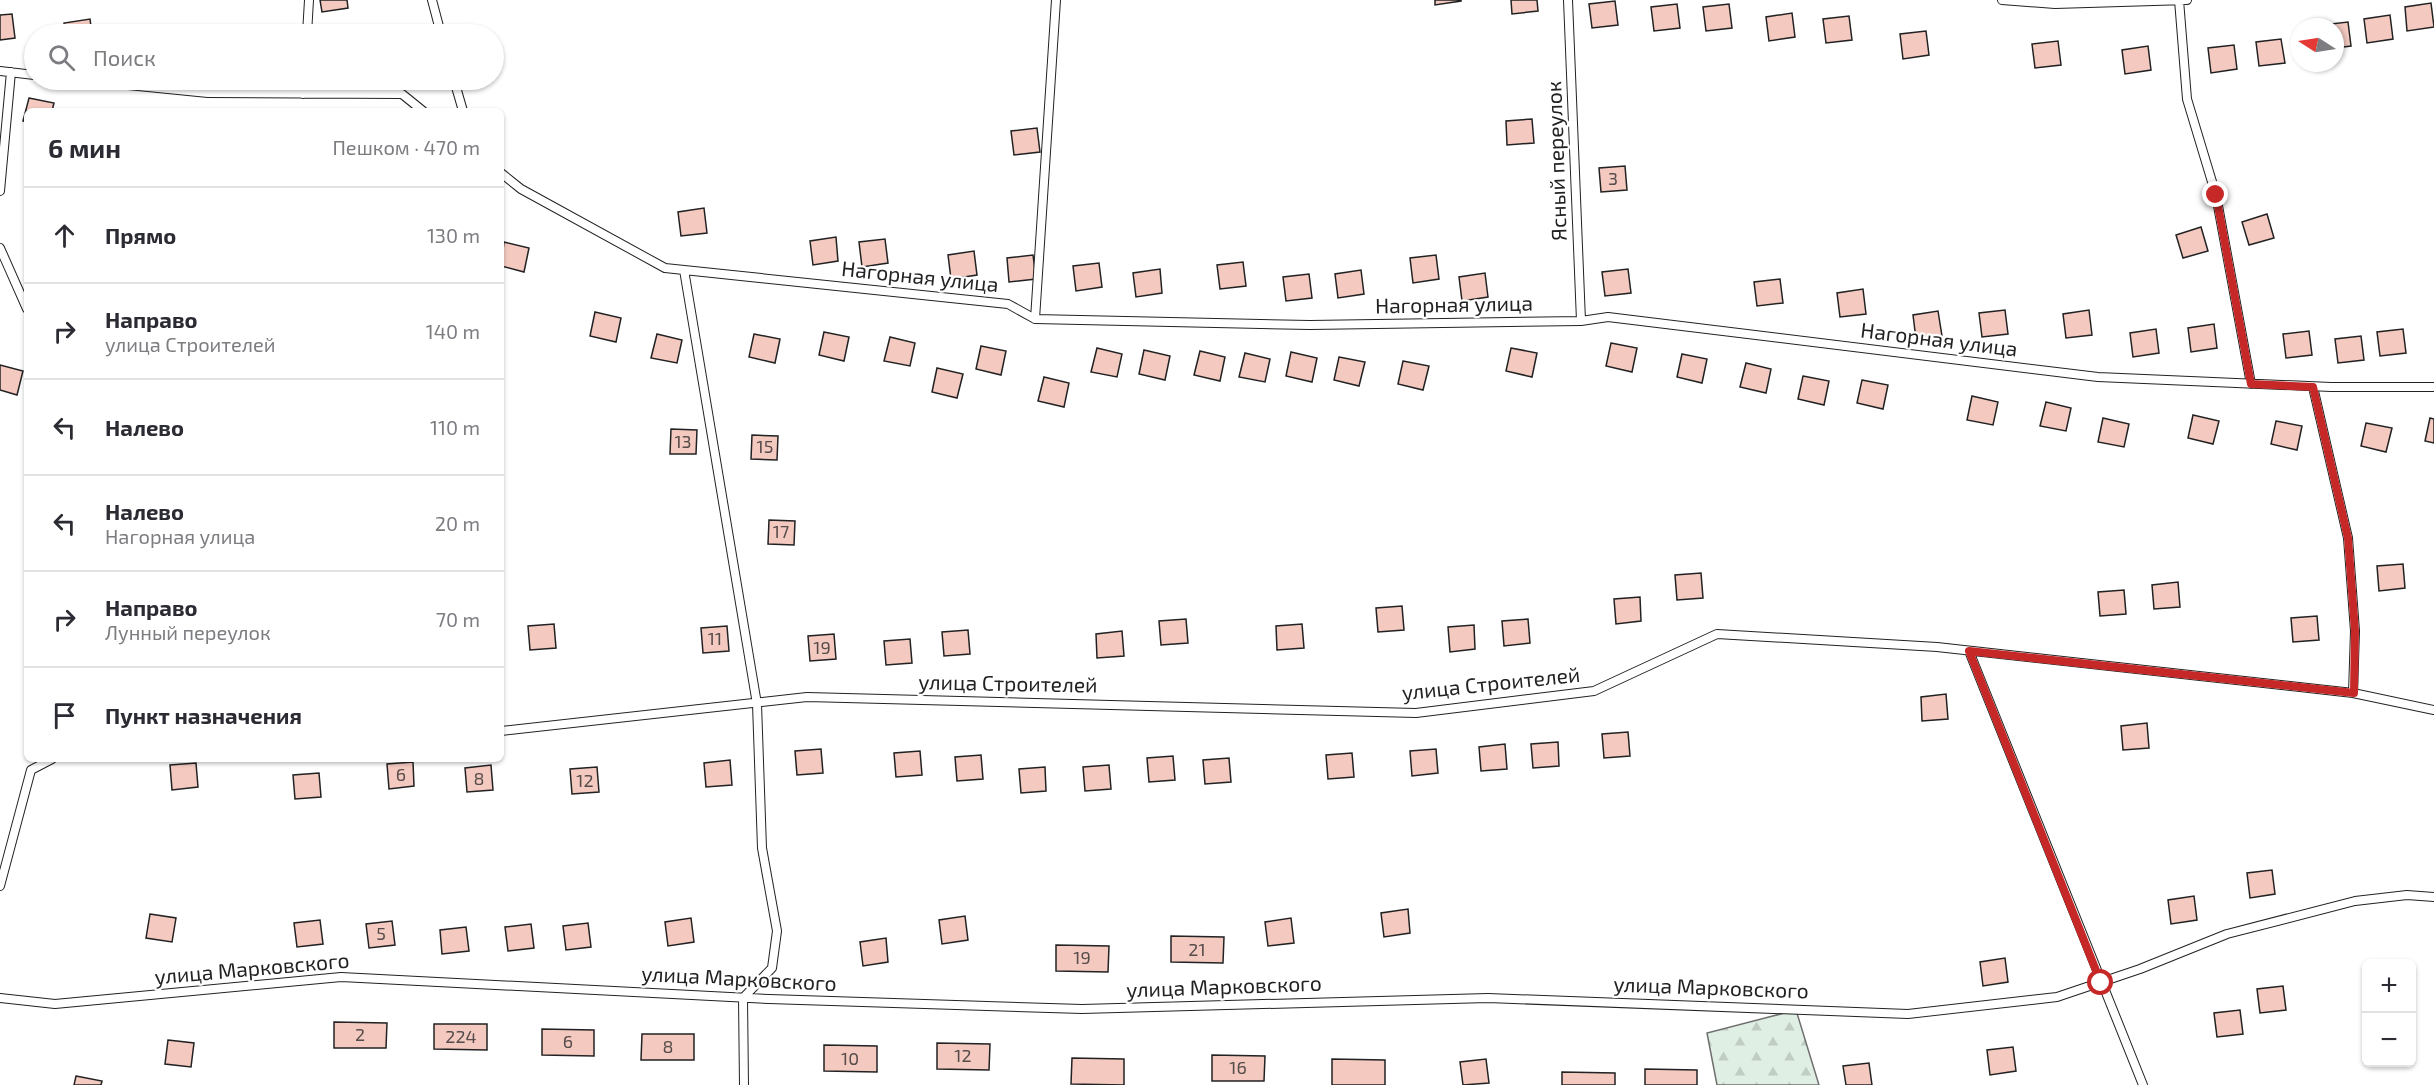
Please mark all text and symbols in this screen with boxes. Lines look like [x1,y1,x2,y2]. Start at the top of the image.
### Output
north arrow [2290,18,2344,72]
search box [24,24,504,90]
icon: search [45,41,78,74]
text: Поиск [93,44,156,70]
street label: Ясный переулок [1540,81,1572,241]
text: 6 мин [48,132,121,163]
text: Пешком · 470 m [332,135,480,159]
house number: 3 [1608,167,1618,189]
route end [2202,181,2228,207]
icon: ahead [48,219,81,252]
text: Прямо [105,222,176,248]
text: 130 m [427,223,480,247]
street label: Нагорная улица [840,255,1000,297]
street label: Нагорная улица [1375,290,1533,318]
text: Направо [105,306,198,332]
icon: right [48,315,81,348]
street label: Нагорная улица [1859,316,2019,362]
text: 140 m [426,319,480,343]
text: улица Строителей [105,332,276,356]
icon: left [48,411,81,444]
text: Налево [105,414,184,440]
text: 110 m [430,415,480,439]
house number: 13 [674,430,692,452]
house number: 15 [757,435,773,457]
text: Налево [105,498,184,524]
icon: left [48,507,81,540]
text: 20 m [435,511,480,535]
house number: 17 [773,520,789,542]
text: Нагорная улица [105,524,255,548]
text: Направо [105,594,198,620]
icon: right [48,603,81,636]
text: 70 m [436,607,480,631]
text: Лунный переулок [105,620,271,644]
house number: 11 [708,627,722,649]
house number: 19 [813,636,831,658]
street label: улица Строителей [1400,661,1581,705]
street label: улица Строителей [918,668,1098,698]
icon: arrive [48,699,81,732]
text: Пункт назначения [105,702,302,728]
house number: 6 [396,763,406,785]
house number: 8 [474,767,484,789]
house number: 12 [576,769,594,791]
house number: 5 [376,922,386,944]
house number: 21 [1188,938,1206,960]
house number: 19 [1073,946,1091,968]
street label: улица Марковского [153,947,350,989]
map controls [2362,959,2416,1067]
button: + [2362,959,2416,1013]
street label: улица Марковского [641,960,837,996]
route start [2087,969,2113,995]
street label: улица Марковского [1126,970,1322,1002]
street label: улица Марковского [1613,971,1809,1003]
button: − [2362,1013,2416,1067]
house number: 2 [355,1023,365,1045]
house number: 224 [445,1025,477,1047]
house number: 6 [563,1030,573,1052]
house number: 8 [663,1035,673,1057]
house number: 12 [954,1044,972,1066]
house number: 10 [841,1047,859,1069]
house number: 16 [1229,1056,1247,1078]

